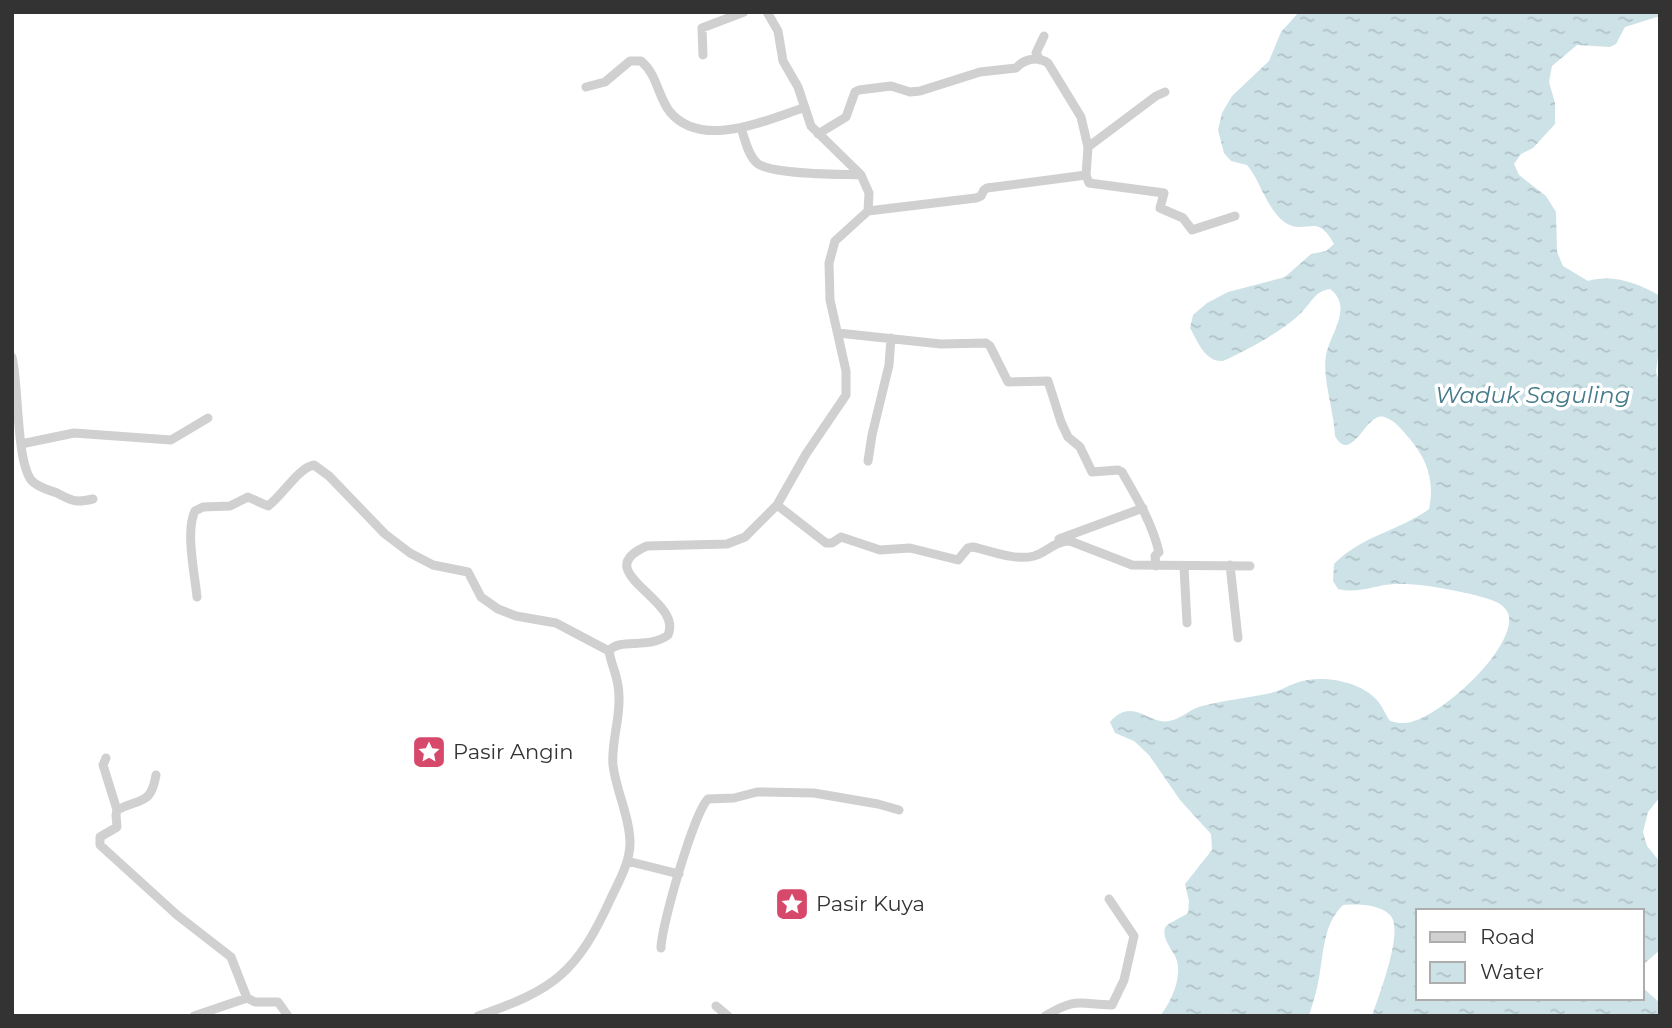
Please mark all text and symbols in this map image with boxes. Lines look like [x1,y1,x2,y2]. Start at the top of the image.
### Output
water label: Waduk Saguling [1436,381,1630,409]
place icon: Pasir Angin [410,733,448,771]
place label: Pasir Angin [453,739,573,764]
place icon: Pasir Kuya [773,885,811,923]
place label: Pasir Kuya [816,891,925,916]
legend [1416,909,1644,1000]
text: Road [1480,924,1535,949]
text: Water [1480,959,1544,984]

